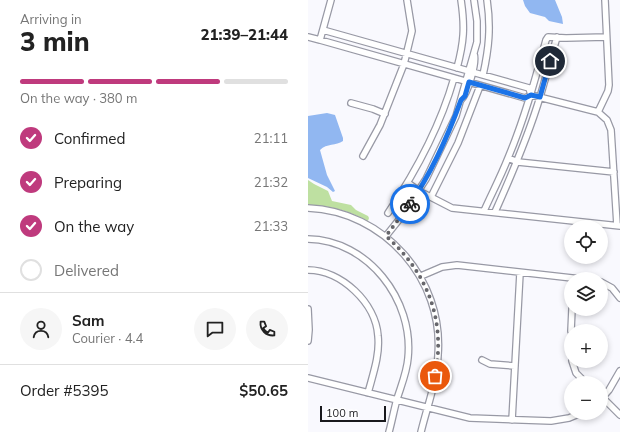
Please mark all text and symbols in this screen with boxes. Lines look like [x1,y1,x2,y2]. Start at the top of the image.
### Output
text: Arriving in [20,11,82,27]
text: 3 min [20,25,90,58]
text: 21:39–21:44 [201,25,288,44]
pin [533,44,567,78]
icon: home [539,50,561,72]
text: On the way · 380 m [20,90,137,106]
icon: check [20,127,42,149]
text: Confirmed [54,129,125,148]
text: 21:11 [254,130,288,146]
icon: check [20,171,42,193]
text: Preparing [54,173,122,192]
text: 21:32 [254,174,288,190]
courier [390,184,430,224]
icon: bike [399,193,421,215]
icon: check [20,215,42,237]
text: On the way [54,217,134,236]
text: 21:33 [254,218,288,234]
map controls [564,220,608,420]
button: locate [564,220,608,264]
text: Delivered [54,261,119,280]
button: layers [564,272,608,316]
button: person [20,308,62,350]
button: chat [194,308,236,350]
button: phone [246,308,288,350]
text: Sam [72,311,104,330]
button: + [564,324,608,368]
text: Courier · 4.4 [72,330,143,346]
pin [418,359,452,393]
icon: bag [424,365,446,387]
button: − [564,376,608,420]
text: Order #5395 [20,381,108,400]
text: $50.65 [239,381,288,400]
scale bar [320,404,386,423]
text: 100 m [326,406,358,420]

